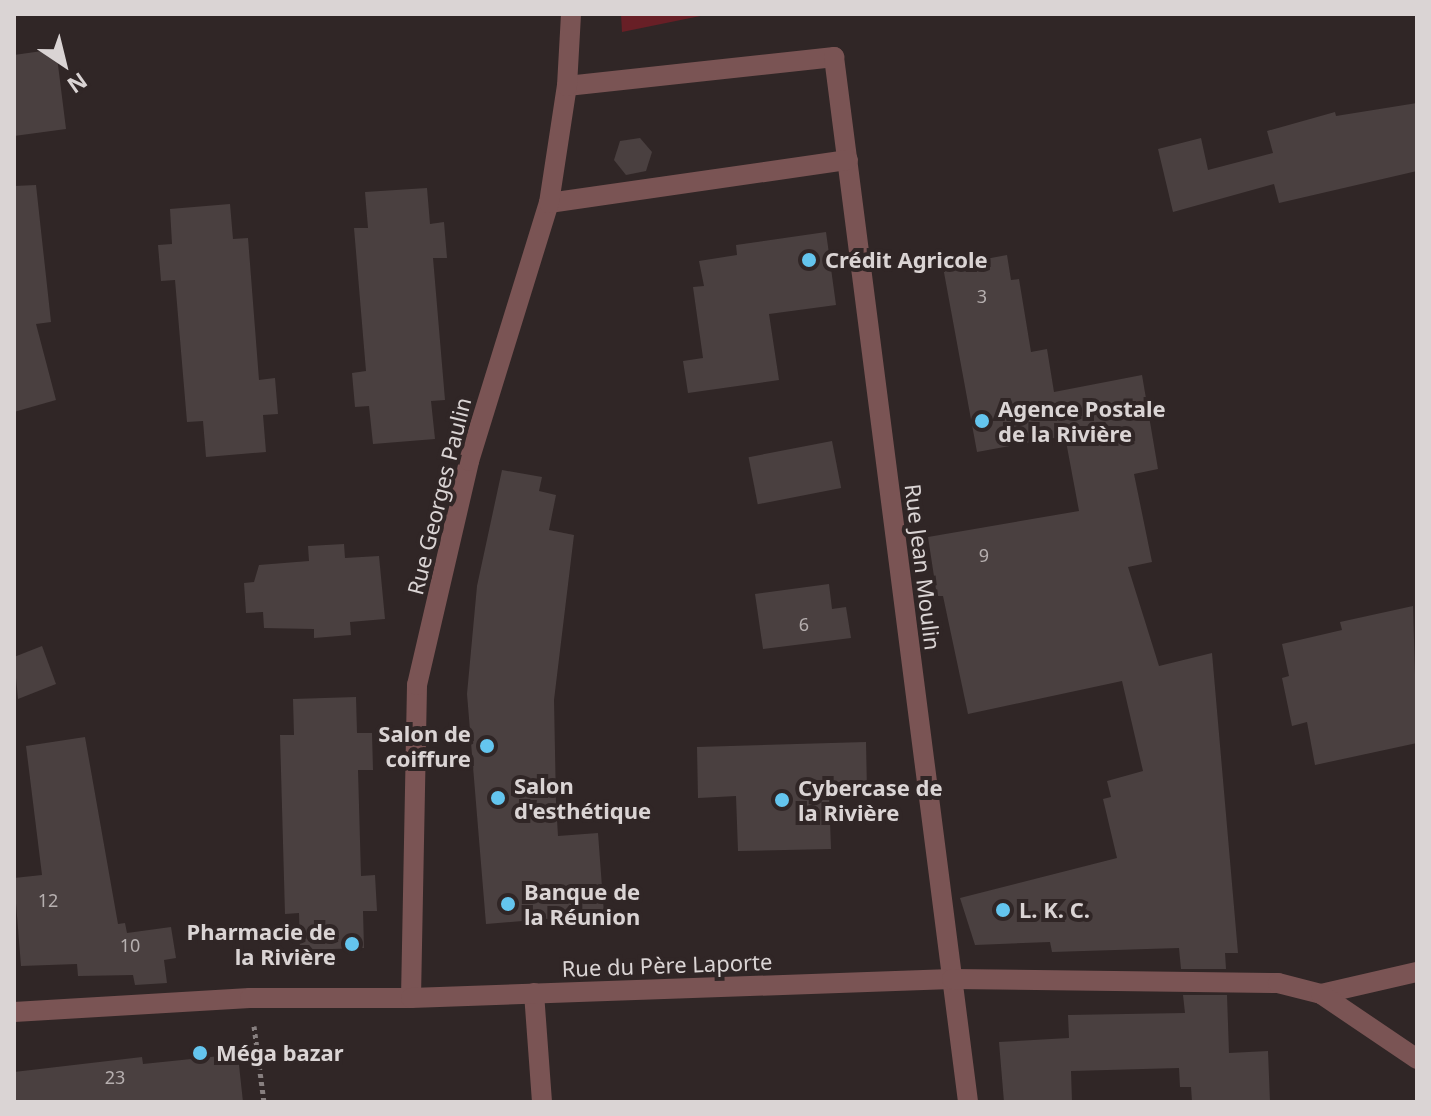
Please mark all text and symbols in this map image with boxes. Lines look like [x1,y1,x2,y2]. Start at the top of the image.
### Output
north arrow [24,24,104,104]
text: N [62,66,94,101]
place label: Crédit Agricole [825,247,988,273]
marker: Crédit Agricole [800,251,818,269]
house number: 3 [977,285,987,307]
street label: Rue Georges Paulin [402,395,476,597]
place label: Agence Postale de la Rivière [998,395,1166,446]
marker: Agence Postale de la Rivière [973,412,991,430]
street label: Rue Jean Moulin [900,482,946,652]
house number: 9 [979,544,989,566]
house number: 6 [799,613,809,635]
place label: Salon de coiffure [378,720,471,772]
marker: Salon de coiffure [478,737,496,755]
place label: Salon d'esthétique [514,772,651,824]
place label: Cybercase de la Rivière [798,774,943,826]
marker: Salon d'esthétique [489,789,507,807]
marker: Cybercase de la Rivière [773,791,791,809]
place label: Banque de la Réunion [524,878,640,930]
house number: 12 [38,889,58,911]
marker: Banque de la Réunion [499,895,517,913]
place label: L. K. C. [1019,897,1090,923]
marker: L. K. C. [994,901,1012,919]
place label: Pharmacie de la Rivière [187,918,336,970]
house number: 10 [120,934,140,956]
marker: Pharmacie de la Rivière [343,935,361,953]
street label: Rue du Père Laporte [561,948,773,982]
place label: Méga bazar [216,1040,344,1066]
marker: Méga bazar [191,1044,209,1062]
house number: 23 [105,1066,125,1088]

